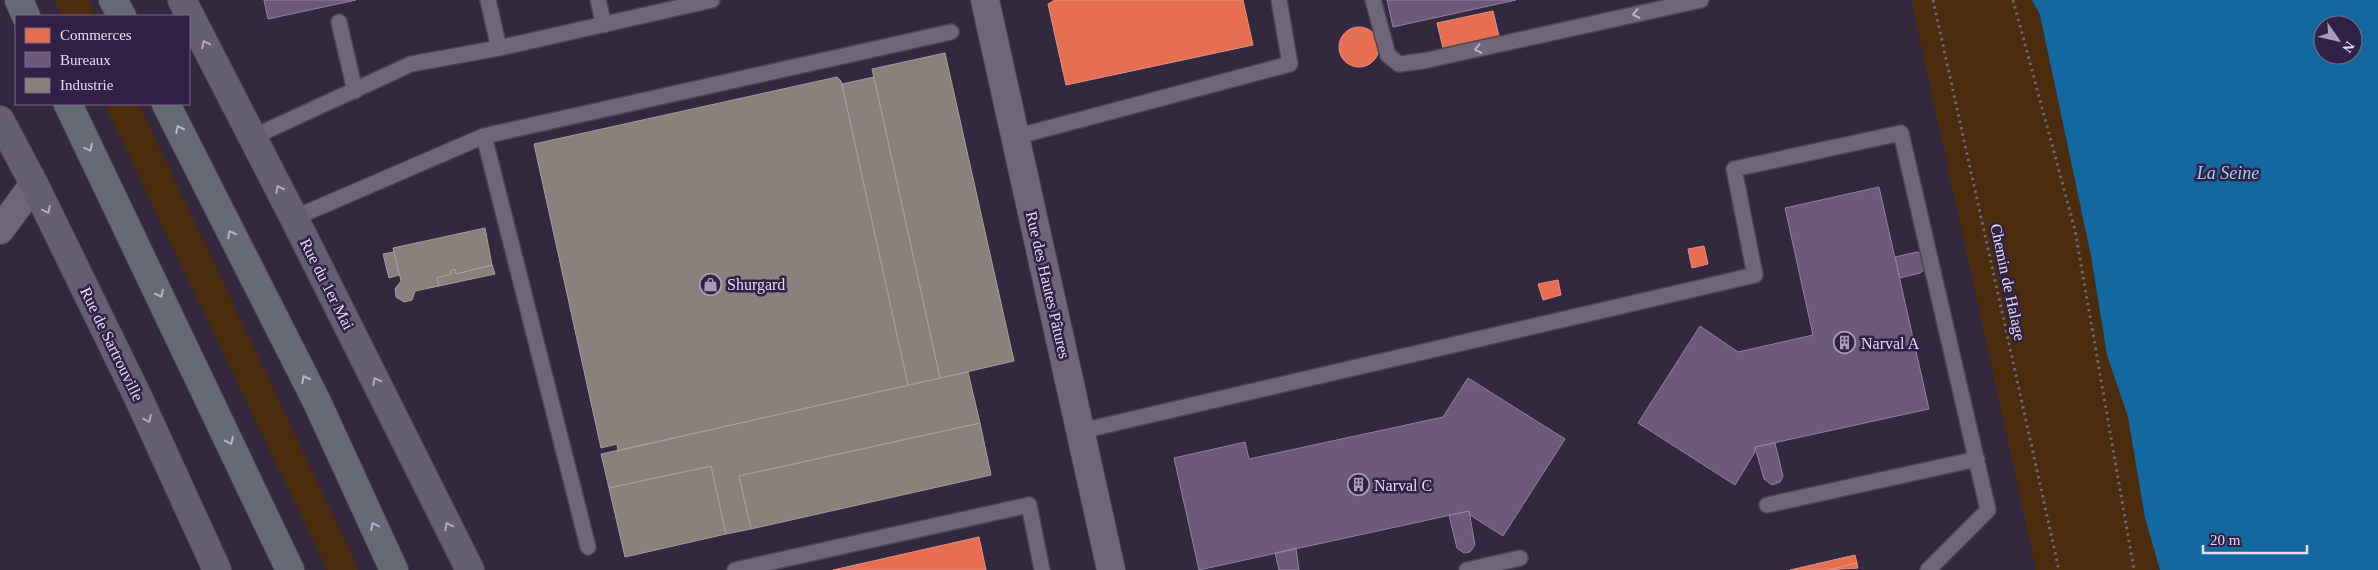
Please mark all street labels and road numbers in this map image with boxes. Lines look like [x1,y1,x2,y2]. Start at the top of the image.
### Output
street label: Rue des Hautes Pâtures [1023,210,1073,360]
street label: Chemin de Halage [1986,222,2029,342]
street label: Rue du 1er Mai [297,236,358,333]
street label: Rue de Sartrouville [77,284,147,404]

